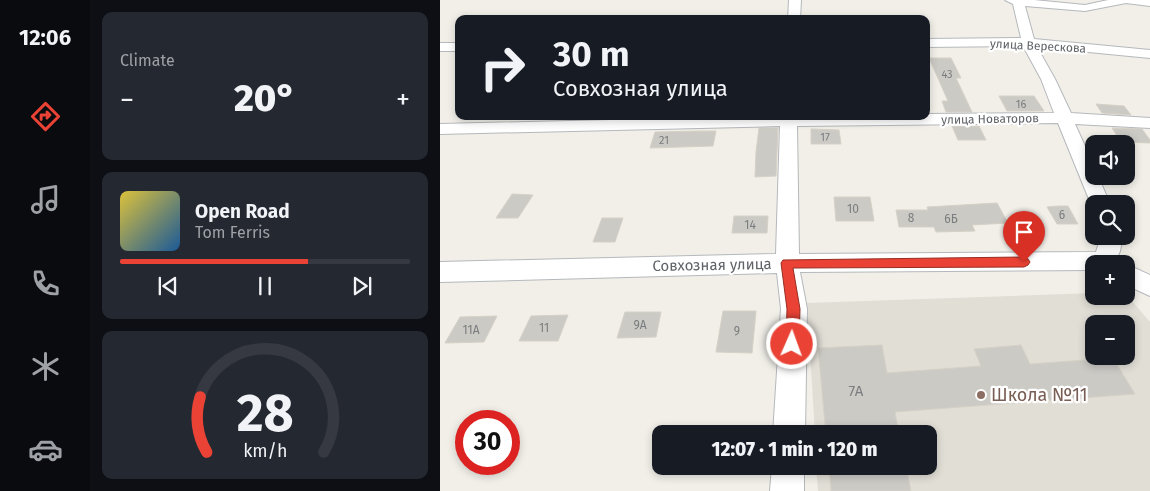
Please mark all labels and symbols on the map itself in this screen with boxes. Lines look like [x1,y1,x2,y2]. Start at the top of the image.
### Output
street label: улица Верескова [990,36,1086,56]
house number: 43 [941,68,953,81]
house number: 16 [1016,98,1026,111]
street label: улица Новаторов [941,111,1039,127]
house number: 17 [820,131,830,144]
house number: 21 [659,134,669,147]
house number: 10 [847,202,859,216]
house number: 6 [1059,208,1065,222]
house number: 8 [908,211,915,225]
pin [1003,211,1045,262]
house number: 6Б [944,212,958,226]
house number: 14 [744,218,756,232]
street label: Совхозная улица [652,255,772,275]
position arrow [765,317,817,369]
house number: 9А [633,318,647,332]
house number: 11 [539,321,549,335]
house number: 11А [462,323,480,337]
house number: 9 [734,324,740,338]
house number: 7А [849,382,864,400]
place label: Школа №11 [991,384,1088,406]
marker: Школа №11 [975,389,987,401]
speed limit sign: 30 [455,410,520,475]

